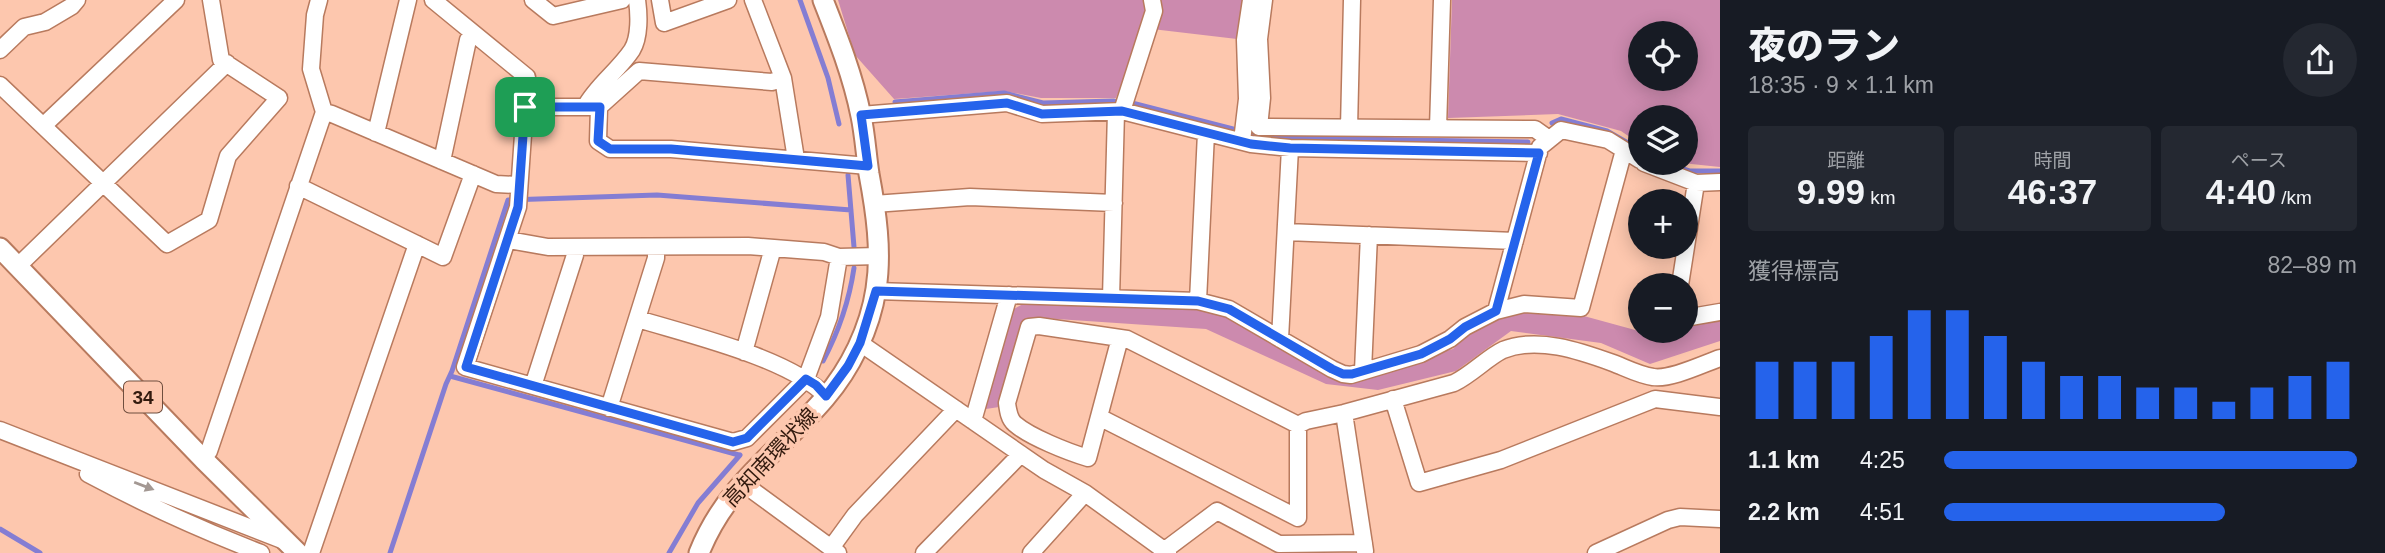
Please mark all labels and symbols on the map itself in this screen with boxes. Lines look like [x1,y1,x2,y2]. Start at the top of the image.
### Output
pin [495,77,555,137]
road number: 34 [124,382,162,412]
street label: 高知南環状線 [719,403,821,511]
one-way arrow [134,481,155,492]

